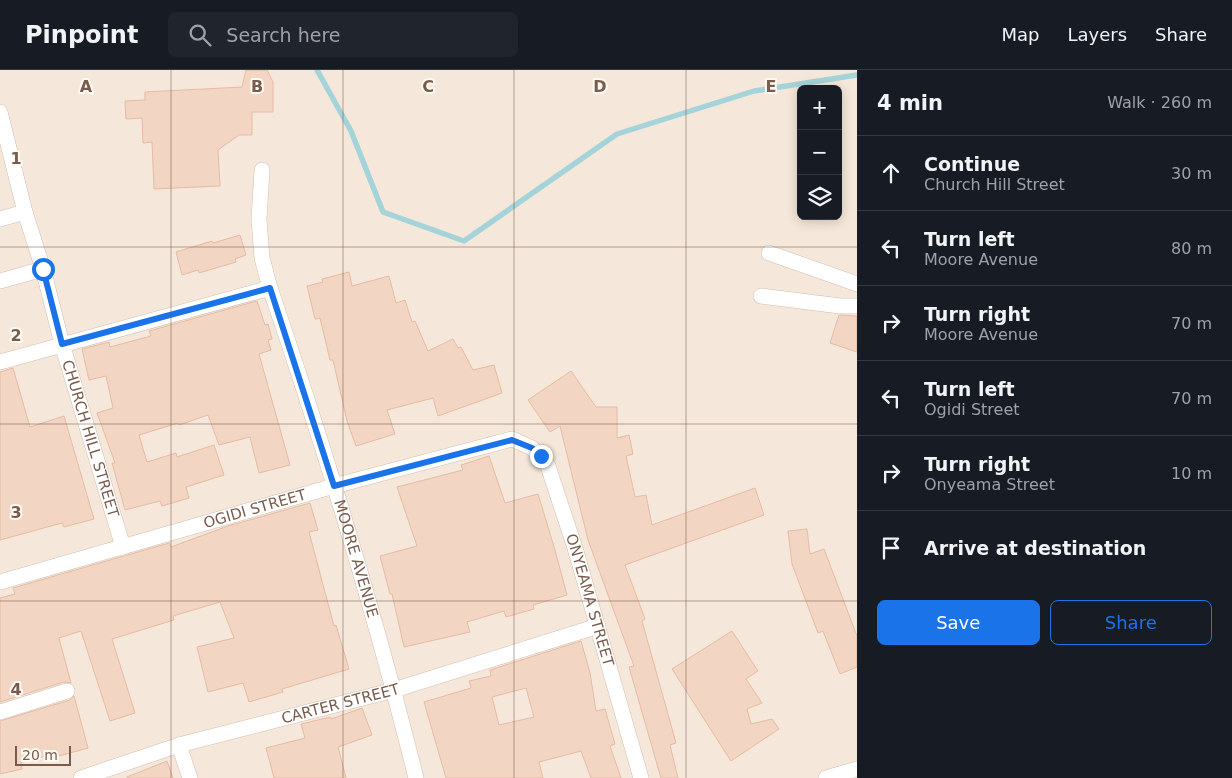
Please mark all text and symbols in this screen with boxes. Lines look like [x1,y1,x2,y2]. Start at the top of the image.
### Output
search box [168,12,518,57]
text: Pinpoint [25,21,138,49]
icon: search [186,21,214,49]
text: Search here [226,24,341,46]
text: Map [1001,24,1039,45]
text: Layers [1067,24,1127,45]
text: Share [1155,24,1207,45]
text: A [80,77,93,96]
text: B [251,77,263,96]
text: C [422,77,434,96]
text: D [593,77,607,96]
text: E [766,77,776,96]
map controls [797,85,842,220]
button: + [797,85,842,130]
text: 4 min [877,91,943,115]
text: Walk · 260 m [1107,93,1212,112]
button: − [797,130,842,175]
text: 1 [10,149,22,168]
text: Continue [924,153,1020,175]
icon: ahead [877,159,905,187]
text: 30 m [1171,164,1212,183]
button: layers [797,175,842,220]
text: Church Hill Street [924,175,1065,194]
text: Turn left [924,228,1015,250]
icon: left [877,234,905,262]
text: 80 m [1171,239,1212,258]
text: Moore Avenue [924,250,1038,269]
route start [32,258,55,281]
text: Turn right [924,303,1030,325]
icon: right [877,309,905,337]
text: 70 m [1171,314,1212,333]
text: Moore Avenue [924,325,1038,344]
text: 2 [10,326,22,345]
street label: CHURCH HILL STREET [58,358,123,520]
text: Turn left [924,378,1015,400]
icon: left [877,384,905,412]
text: 70 m [1171,389,1212,408]
text: Ogidi Street [924,400,1020,419]
route end [530,445,553,468]
text: Turn right [924,453,1030,475]
icon: right [877,459,905,487]
text: 10 m [1171,464,1212,483]
text: Onyeama Street [924,475,1055,494]
street label: OGIDI STREET [201,485,309,532]
street label: MOORE AVENUE [330,498,382,620]
text: 3 [10,503,22,522]
street label: ONYEAMA STREET [562,531,618,669]
icon: arrive [877,534,905,562]
text: Arrive at destination [924,537,1146,559]
button: Save [877,600,1040,645]
button: Share [1050,600,1212,645]
text: 4 [10,680,22,699]
street label: CARTER STREET [279,680,403,727]
scale bar [15,743,71,766]
text: 20 m [22,747,58,763]

